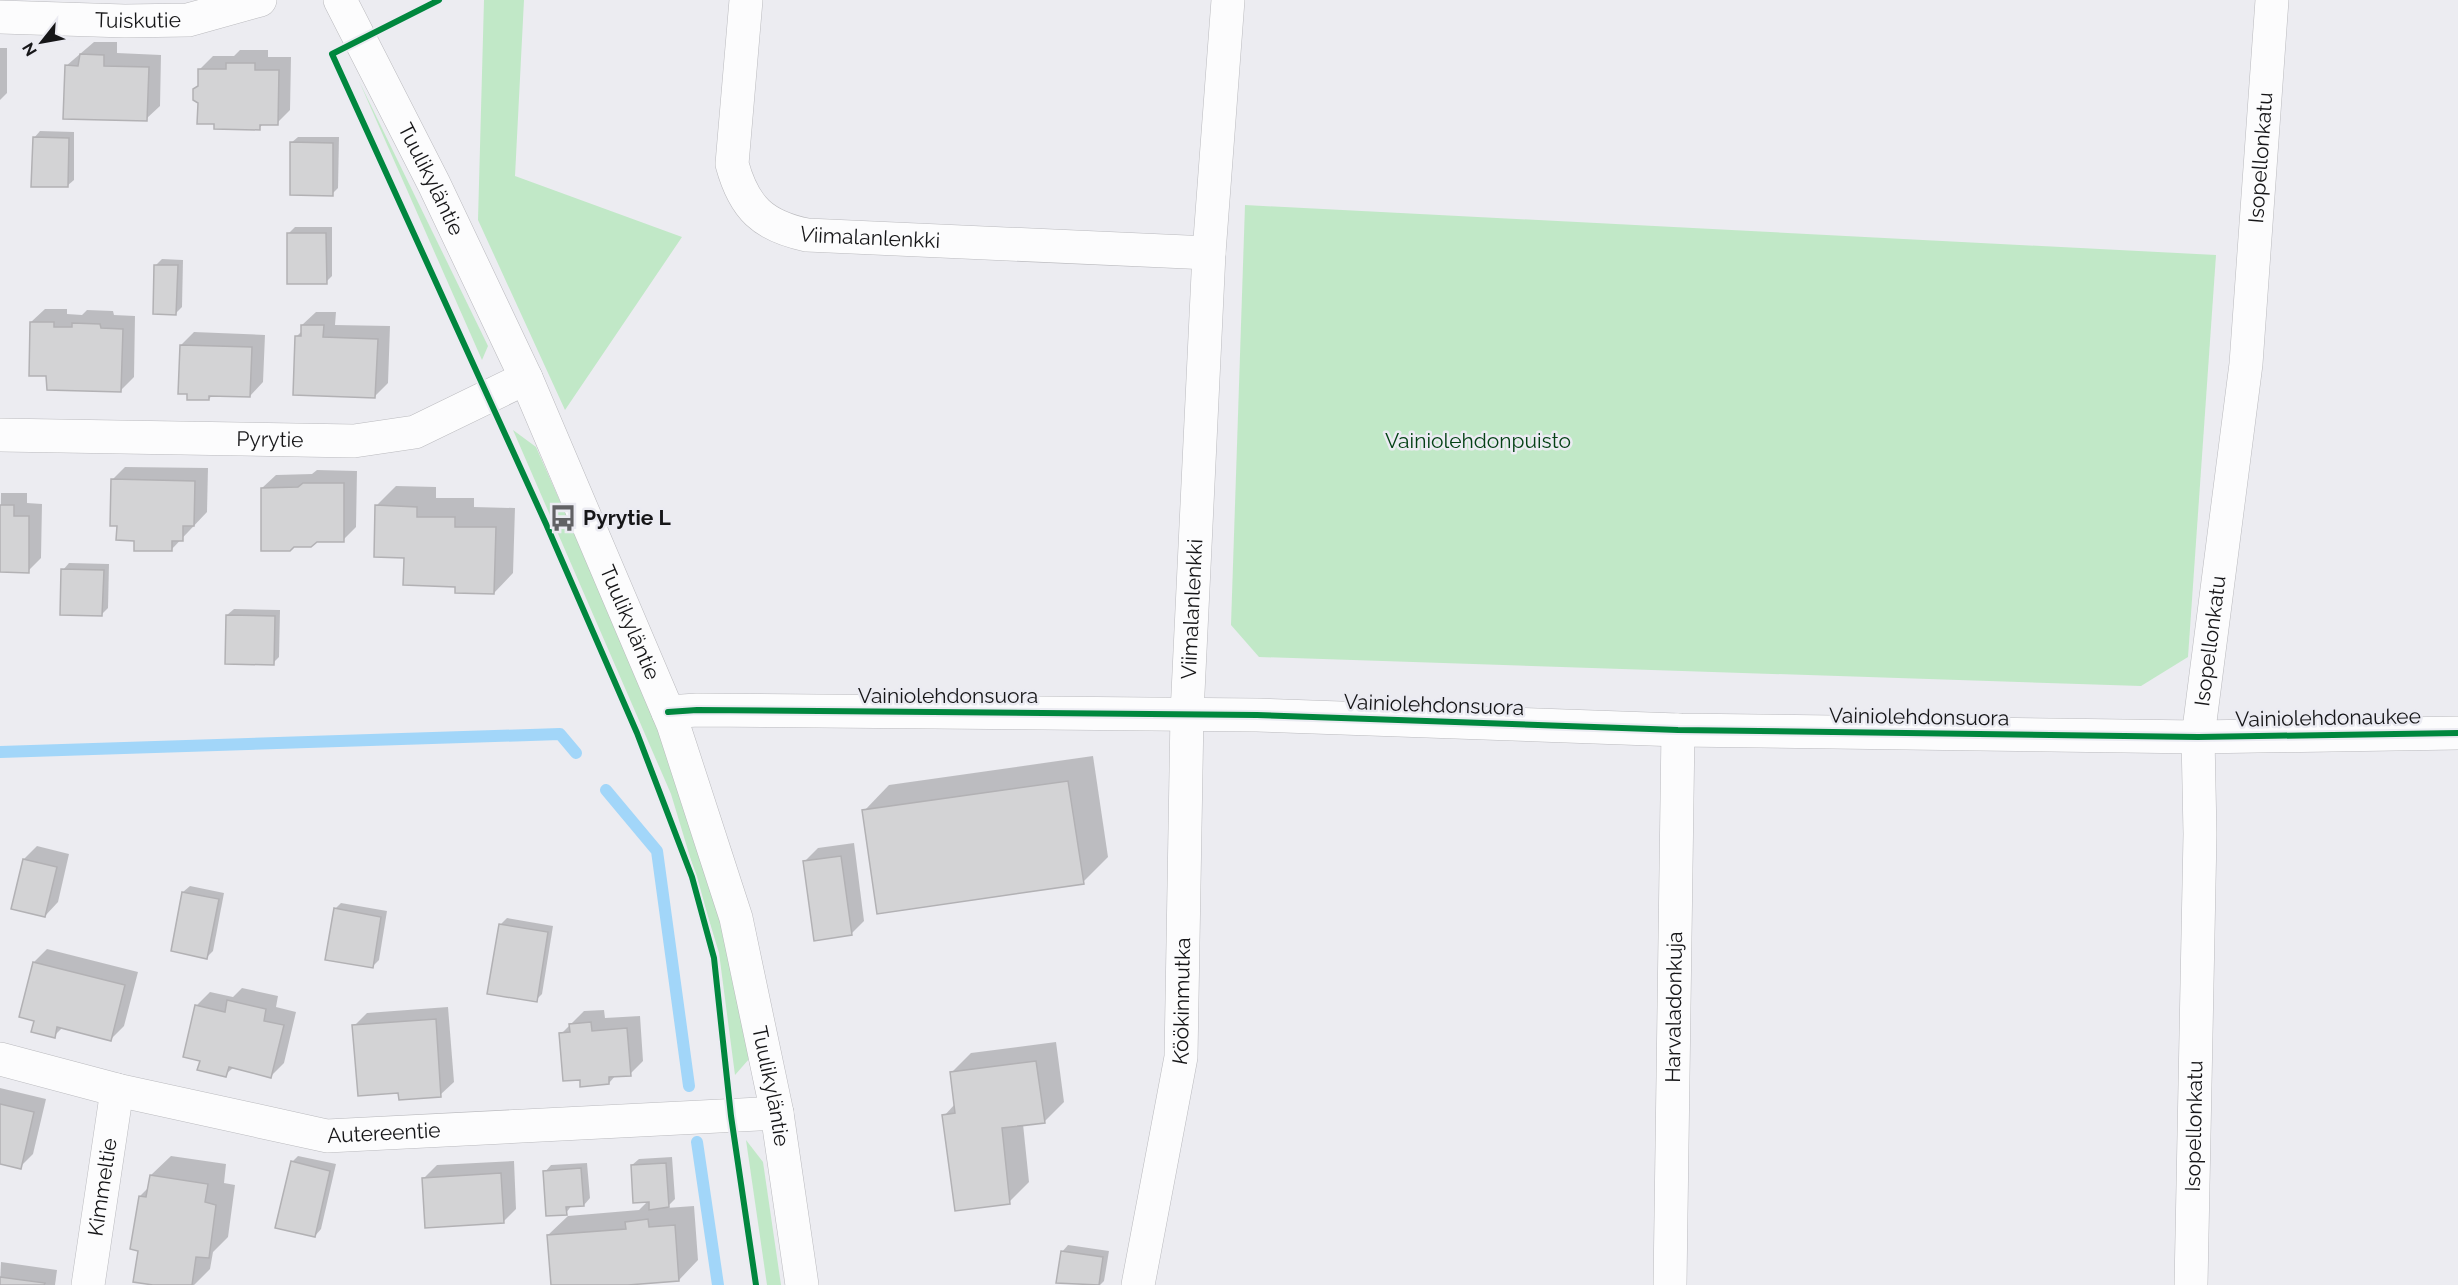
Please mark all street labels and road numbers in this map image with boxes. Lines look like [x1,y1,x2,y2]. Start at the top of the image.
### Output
street label: Tuiskutie [95,7,181,33]
street label: Isopellonkatu [2243,91,2277,224]
street label: Tuulikyläntie [393,119,470,239]
street label: Viimalanlenkki [797,221,941,253]
street label: Pyrytie [236,426,304,452]
street label: Viimalanlenkki [1176,538,1207,680]
street label: Tuulikyläntie [595,561,666,683]
street label: Isopellonkatu [2189,574,2231,708]
street label: Vainiolehdonsuora [858,683,1038,708]
street label: Vainiolehdonsuora [1343,689,1525,720]
street label: Vainiolehdonsuora [1829,702,2009,731]
street label: Vainiolehdonaukee [2235,703,2421,732]
street label: Harvaladonkuja [1660,931,1687,1083]
street label: Köökinmutka [1167,937,1195,1067]
street label: Tuulikyläntie [747,1024,795,1148]
street label: Isopellonkatu [2180,1060,2207,1192]
street label: Autereentie [327,1117,441,1148]
street label: Kimmeltie [82,1136,122,1238]

